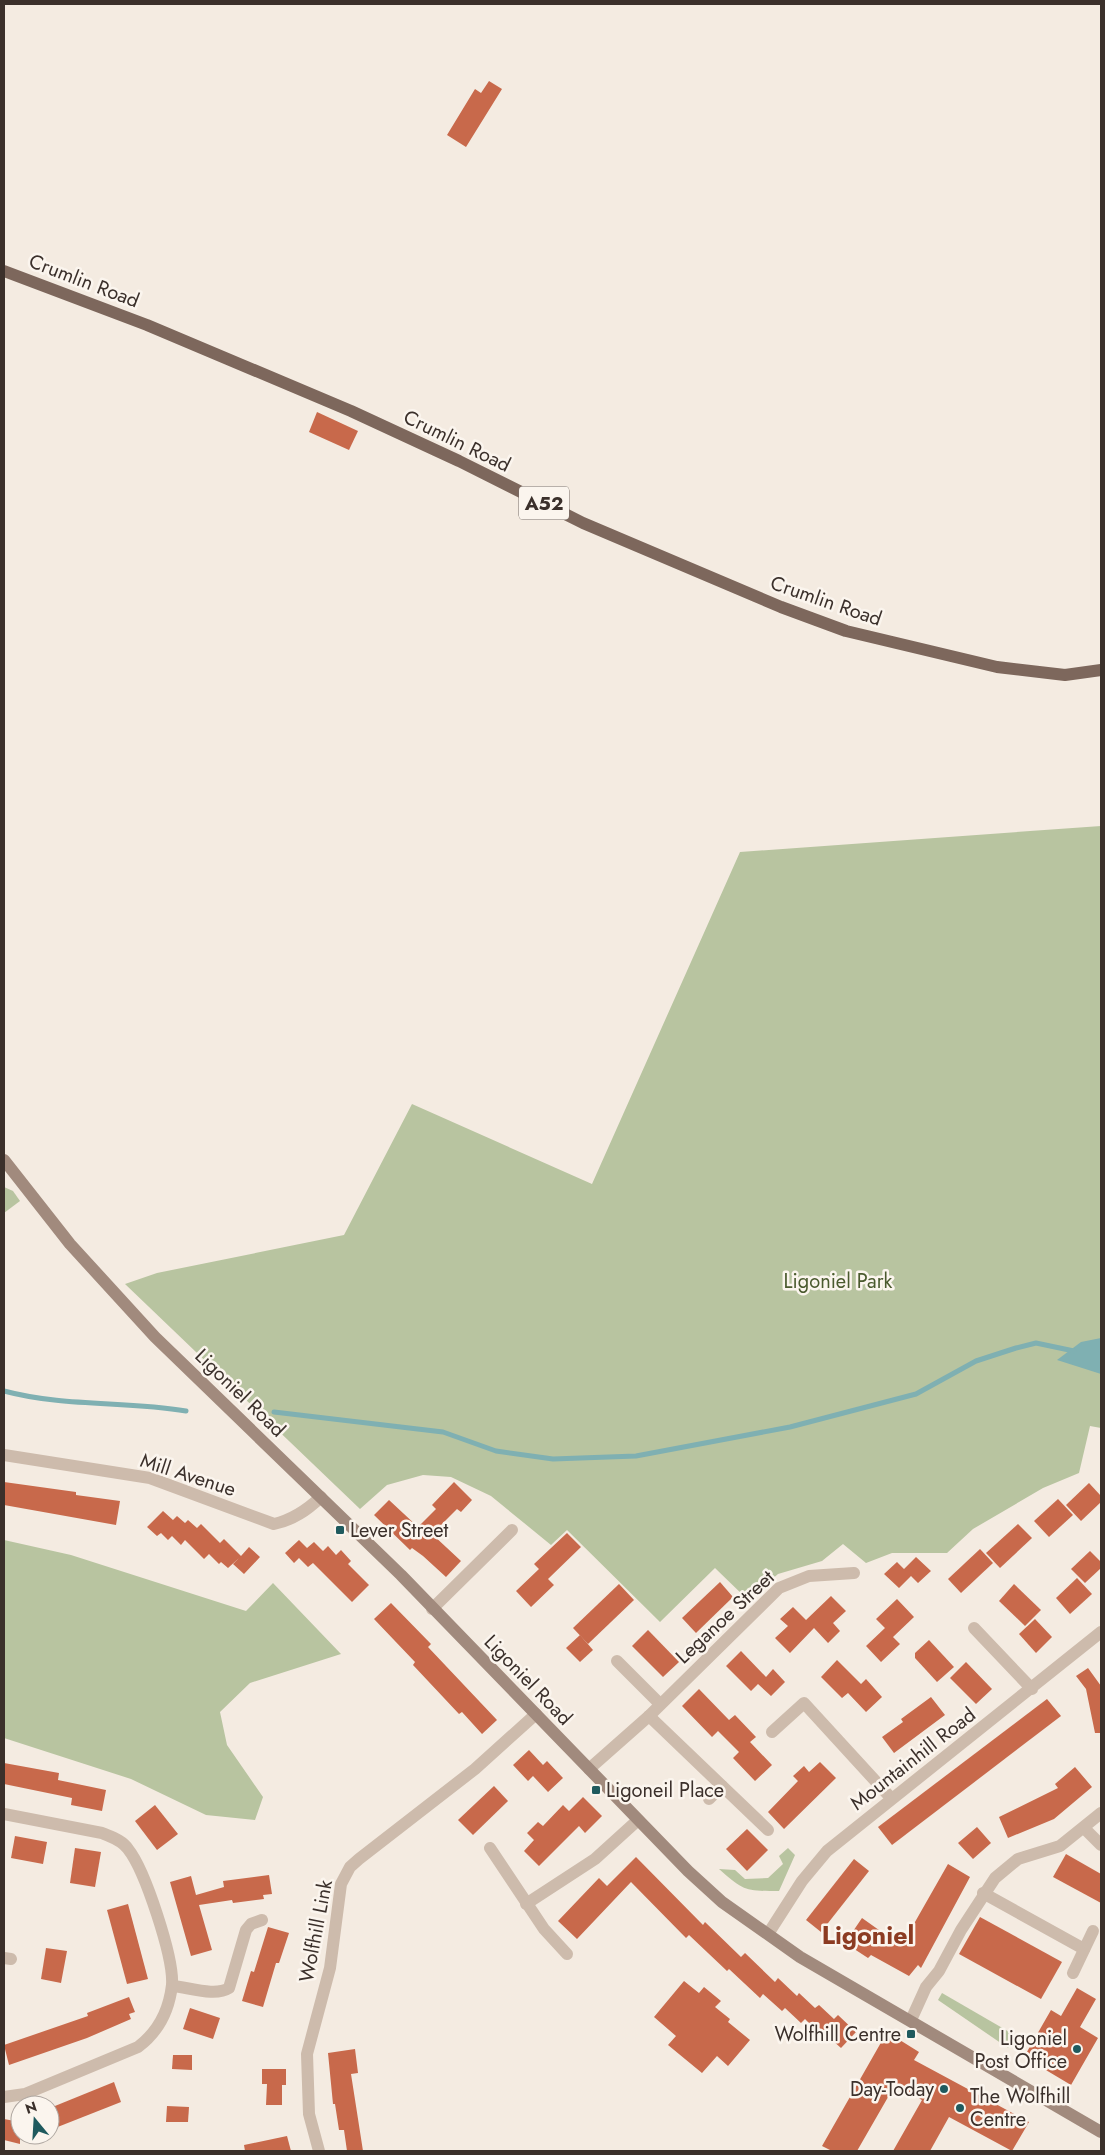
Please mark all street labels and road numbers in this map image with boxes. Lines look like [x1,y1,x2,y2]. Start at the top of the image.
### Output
street label: Crumlin Road [25,247,143,315]
street label: Crumlin Road [398,403,516,479]
road number: A52 [519,486,569,520]
street label: Crumlin Road [766,568,886,634]
street label: Ligoniel Road [188,1342,292,1444]
street label: Mill Avenue [136,1446,240,1504]
street label: Leganoe Street [669,1563,781,1670]
street label: Ligoniel Road [477,1628,579,1732]
street label: Mountainhill Road [844,1701,982,1817]
street label: Wolfhill Link [292,1877,340,1985]

